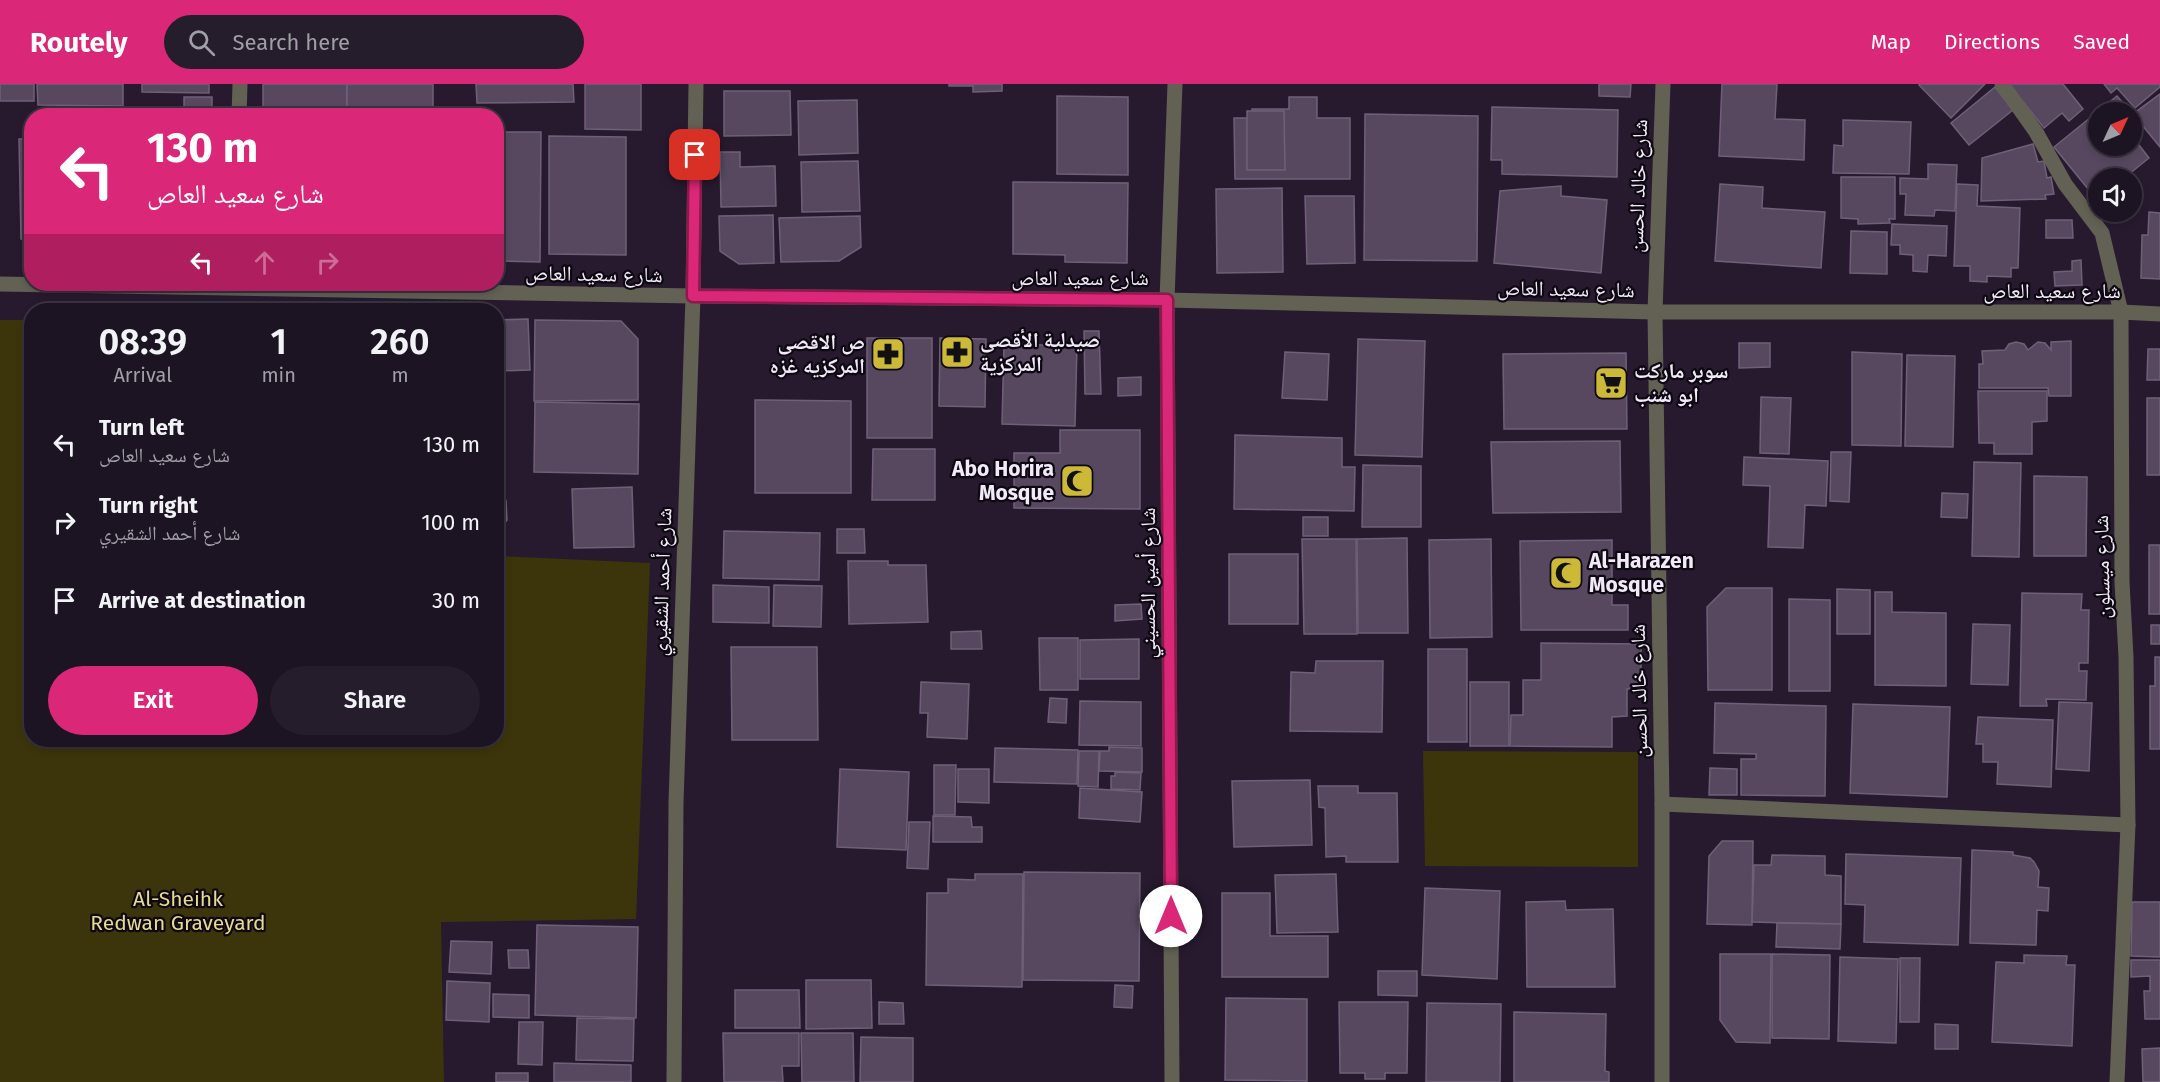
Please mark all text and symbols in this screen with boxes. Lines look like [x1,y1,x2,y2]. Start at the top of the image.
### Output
search box [164,15,584,69]
text: Routely [30,26,128,59]
icon: search [185,26,218,59]
text: Search here [233,29,350,56]
text: Map [1871,29,1911,55]
text: Directions [1944,29,2040,55]
text: Saved [2073,29,2130,55]
north arrow [2088,102,2142,156]
map controls [2088,102,2142,222]
street label: شارع خالد الحسن [1623,119,1653,253]
text: 130 m [147,123,258,173]
pin [669,129,720,180]
icon: left [48,132,126,210]
icon: arrive [678,138,711,171]
button: sound [2088,168,2142,222]
text: شارع سعيد العاص [147,178,324,210]
icon: left [185,246,218,279]
icon: ahead [248,246,281,279]
icon: right [311,246,344,279]
street label: شارع سعيد العاص [525,260,663,288]
street label: شارع سعيد العاص [1011,265,1149,291]
street label: شارع سعيد العاص [1497,275,1635,303]
street label: شارع سعيد العاص [1983,278,2121,304]
text: 08:39 [98,320,187,364]
text: 1 [270,320,287,364]
text: 260 [370,320,430,364]
place label: صيدلية الأقصى المركزية [980,327,1100,377]
place label: ص الاقصى المركزيه غزه [770,329,865,379]
pharmacy icon: صيدلية الأقصى المركزية [939,334,975,370]
pharmacy icon: ص الاقصى المركزيه غزه [870,336,906,372]
place label: سوبر ماركت ابو شنب [1634,358,1728,408]
text: Arrival [113,363,172,387]
text: min [261,363,296,387]
text: m [391,363,409,387]
supermarket icon: سوبر ماركت ابو شنب [1593,365,1629,401]
text: Turn left [99,414,184,441]
icon: left [48,428,81,461]
text: 130 m [423,431,480,458]
text: شارع سعيد العاص [99,443,230,467]
place label: Abo Horira Mosque [951,456,1054,506]
mosque icon: Abo Horira Mosque [1059,463,1095,499]
text: Turn right [99,492,198,519]
icon: right [48,506,81,539]
street label: شارع أحمد الشقيري [646,507,681,657]
street label: شارع أمين الحسيني [1135,508,1164,658]
text: 100 m [421,509,480,536]
street label: شارع ميسلون [2088,515,2116,619]
text: شارع أحمد الشقيري [99,521,240,545]
place label: Al-Harazen Mosque [1588,548,1694,598]
mosque icon: Al-Harazen Mosque [1548,555,1584,591]
icon: arrive [48,584,81,617]
text: Arrive at destination [99,587,306,614]
text: 30 m [432,587,480,614]
street label: شارع خالد الحسن [1625,624,1653,758]
button: Exit [48,666,258,735]
button: Share [270,666,480,735]
position arrow [1139,884,1203,948]
park label: Al-Sheihk Redwan Graveyard [90,886,266,936]

